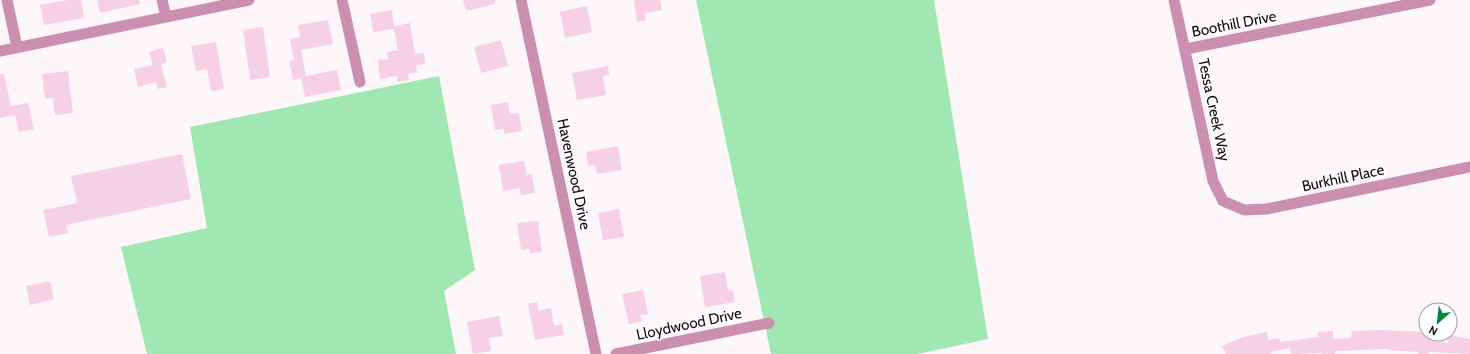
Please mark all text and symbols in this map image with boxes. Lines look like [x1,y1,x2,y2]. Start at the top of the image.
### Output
street label: Boothill Drive [1190,7,1278,41]
street label: Tessa Creek Way [1194,57,1234,163]
street label: Havenwood Drive [553,117,595,232]
street label: Burkhill Place [1300,160,1386,195]
north arrow [1418,302,1458,342]
street label: Lloydwood Drive [635,304,744,344]
text: N [1427,323,1440,339]

